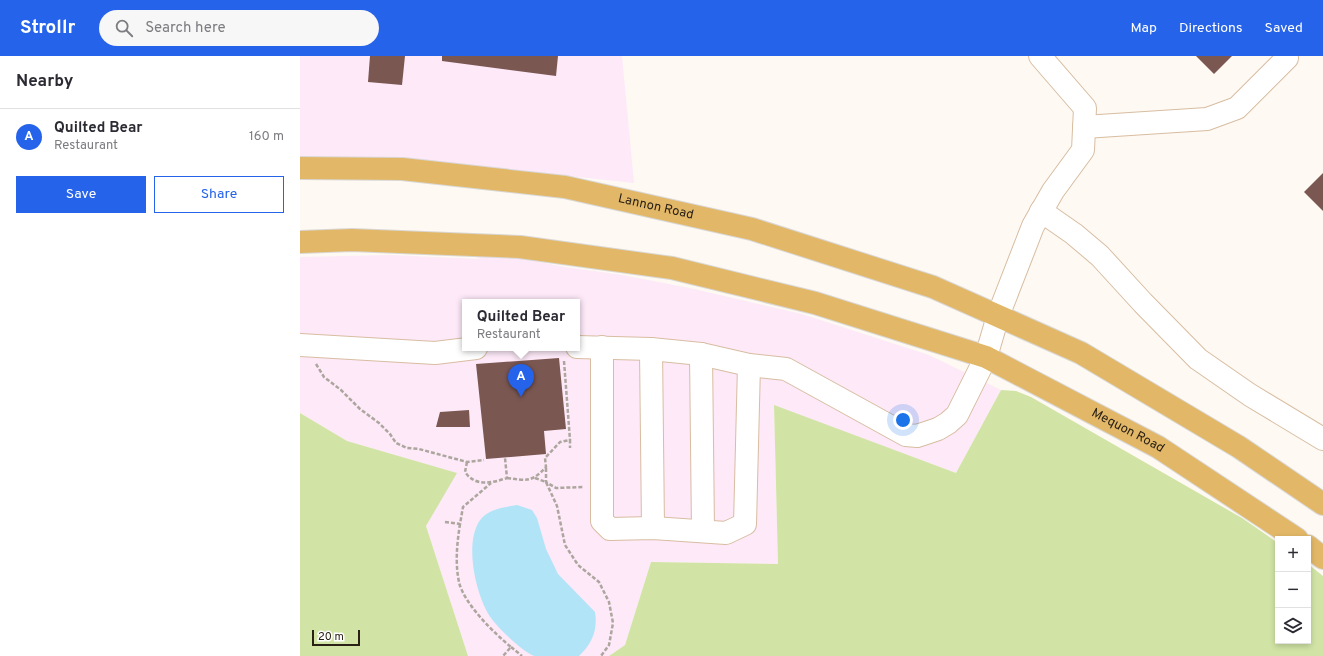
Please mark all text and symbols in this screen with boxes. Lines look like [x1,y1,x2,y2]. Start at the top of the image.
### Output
search box [99,10,379,46]
text: Strollr [20,16,75,40]
icon: search [113,17,135,39]
text: Search here [145,19,225,38]
text: Map [1131,20,1157,37]
text: Directions [1179,20,1243,37]
text: Saved [1265,20,1303,37]
text: Nearby [16,71,73,93]
text: Quilted Bear [54,119,143,138]
text: A [24,129,34,145]
text: 160 m [249,129,284,145]
text: Restaurant [54,138,118,154]
button: Save [16,176,146,213]
button: Share [154,176,284,213]
street label: Lannon Road [616,191,695,224]
popup [462,299,580,351]
text: Quilted Bear [477,308,565,327]
text: Restaurant [477,327,541,343]
pin: A [508,364,534,397]
street label: Mequon Road [1088,405,1167,457]
your location [893,410,913,430]
map controls [1275,536,1311,644]
button: + [1275,536,1311,572]
button: − [1275,572,1311,608]
button: layers [1275,608,1311,644]
scale bar [312,628,360,647]
text: 20 m [318,630,344,644]

